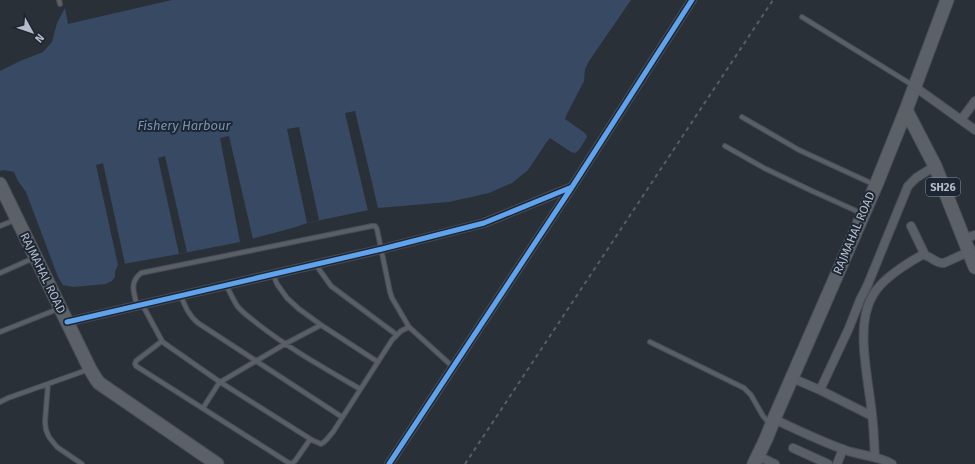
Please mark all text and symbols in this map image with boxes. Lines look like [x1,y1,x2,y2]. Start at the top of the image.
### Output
north arrow [12,12,52,52]
text: N [32,31,47,45]
water label: Fishery Harbour [138,118,232,133]
road number: SH26 [926,178,960,196]
street label: RAJMAHAL ROAD [830,189,878,276]
street label: RAJMAHAL ROAD [17,230,69,316]

